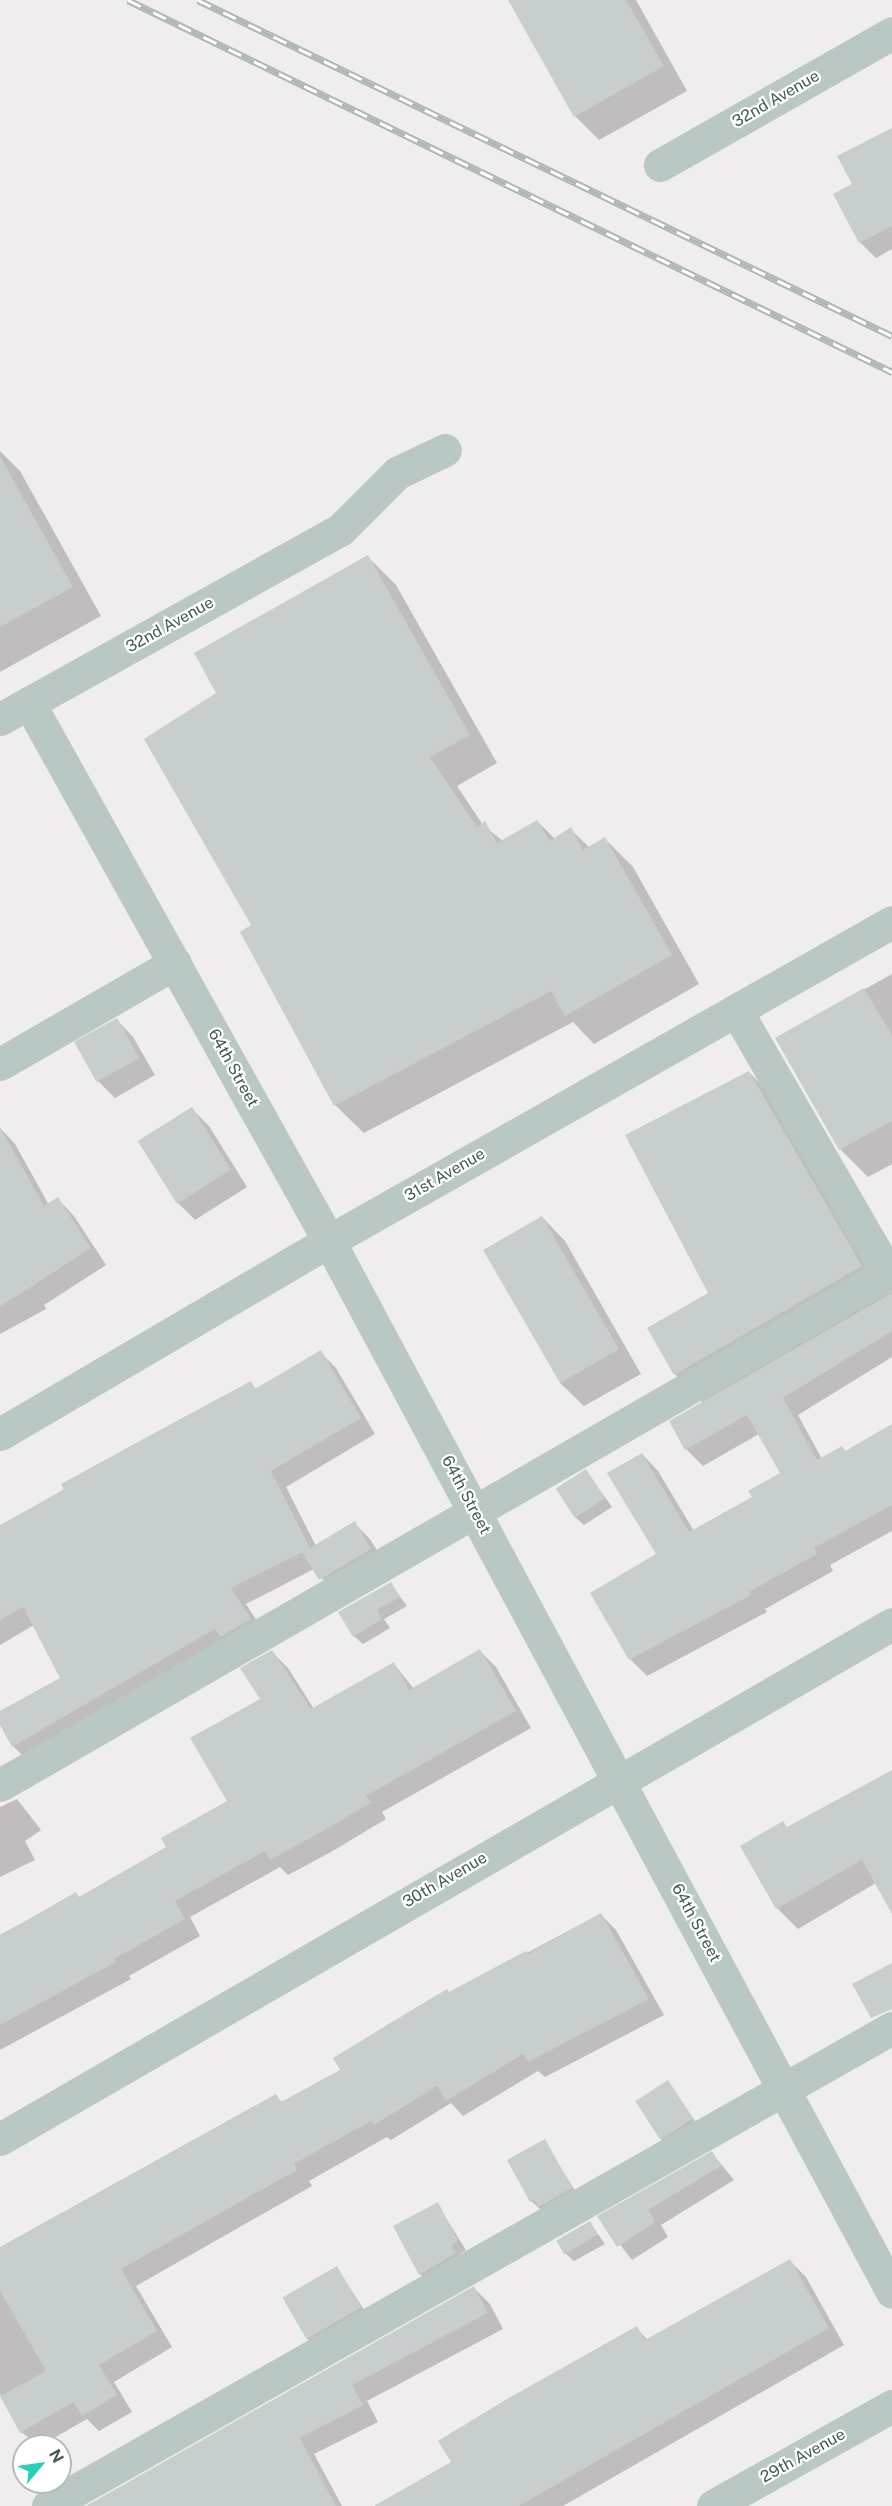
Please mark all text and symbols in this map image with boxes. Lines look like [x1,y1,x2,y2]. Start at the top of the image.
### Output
street label: 32nd Avenue [729,66,823,132]
street label: 32nd Avenue [123,593,217,657]
street label: 64th Street [204,1026,262,1110]
street label: 31st Avenue [401,1144,489,1206]
street label: 64th Street [437,1453,495,1537]
street label: 30th Avenue [399,1848,491,1912]
street label: 64th Street [667,1881,725,1965]
street label: 29th Avenue [757,2425,849,2487]
north arrow [12,2434,72,2494]
text: N [45,2446,68,2466]

